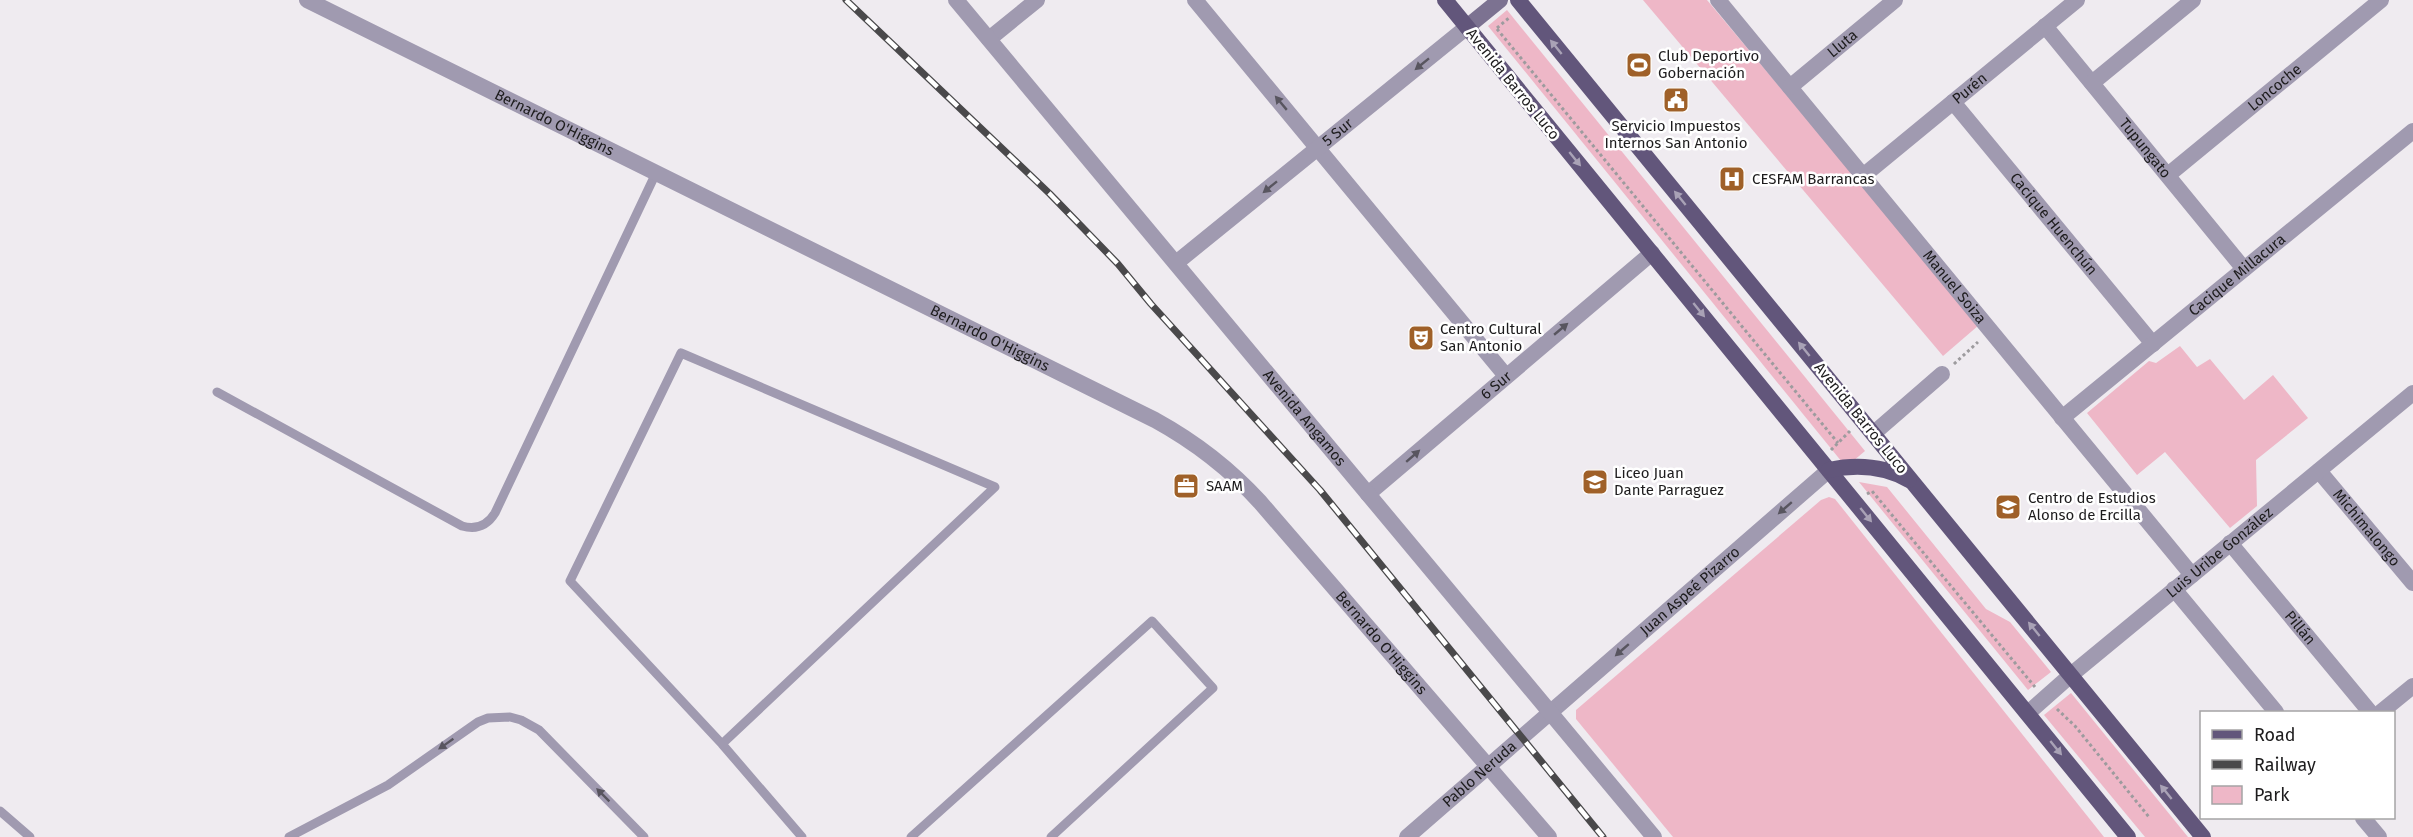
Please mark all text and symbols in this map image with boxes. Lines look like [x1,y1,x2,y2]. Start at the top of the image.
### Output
street label: Avenida Barros Luco [1463,25,1563,143]
street label: Lluta [1824,26,1861,61]
one-way arrow [1550,39,1563,55]
place label: Club Deportivo Gobernación [1658,47,1759,82]
sports icon: Club Deportivo Gobernación [1624,50,1654,80]
one-way arrow [1414,58,1430,71]
street label: Loncoche [2244,60,2305,115]
street label: Purén [1949,69,1991,108]
street label: Bernardo O'Higgins [492,85,617,160]
public building icon: Servicio Impuestos Internos San Antonio [1661,85,1691,115]
one-way arrow [1274,95,1287,111]
street label: 5 Sur [1319,114,1357,150]
street label: Tupungato [2115,115,2175,182]
place label: Servicio Impuestos Internos San Antonio [1604,117,1748,152]
one-way arrow [1568,151,1581,166]
hospital icon: CESFAM Barrancas [1717,164,1747,194]
street label: Cacique Huenchún [2006,169,2101,279]
place label: CESFAM Barrancas [1752,170,1875,188]
one-way arrow [1262,180,1278,193]
one-way arrow [1674,191,1687,206]
street label: Cacique Millacura [2185,230,2289,320]
street label: Manuel Soiza [1919,247,1990,327]
street label: Bernardo O'Higgins [927,301,1053,375]
one-way arrow [1692,302,1705,318]
place label: Centro Cultural San Antonio [1440,320,1542,355]
theatre icon: Centro Cultural San Antonio [1406,323,1436,353]
one-way arrow [1553,323,1569,336]
one-way arrow [1798,341,1811,356]
street label: Avenida Barros Luco [1811,359,1911,477]
street label: Avenida Angamos [1259,366,1350,470]
street label: 6 Sur [1477,367,1515,403]
one-way arrow [1405,450,1420,463]
place label: Liceo Juan Dante Parraguez [1614,464,1724,499]
school or university icon: Liceo Juan Dante Parraguez [1580,467,1610,497]
office icon: SAAM [1171,471,1201,501]
place label: SAAM [1206,477,1243,495]
street label: Michimalongo [2329,485,2404,570]
place label: Centro de Estudios Alonso de Ercilla [2028,489,2156,524]
school or university icon: Centro de Estudios Alonso de Ercilla [1993,492,2023,522]
one-way arrow [1778,501,1793,514]
street label: Luis Uribe González [2163,503,2277,602]
one-way arrow [1860,507,1873,523]
street label: Juan Aspeé Pizarro [1636,543,1744,639]
street label: Bernardo O'Higgins [1332,587,1431,698]
street label: Pillán [2281,607,2319,648]
one-way arrow [2028,621,2041,637]
one-way arrow [1615,643,1630,656]
legend [2200,711,2395,819]
text: Road [2254,724,2296,746]
street label: Pablo Neruda [1439,737,1520,811]
one-way arrow [439,738,455,750]
one-way arrow [2049,740,2061,755]
text: Railway [2254,754,2316,776]
one-way arrow [2161,784,2173,799]
text: Park [2254,784,2290,806]
one-way arrow [596,789,610,803]

